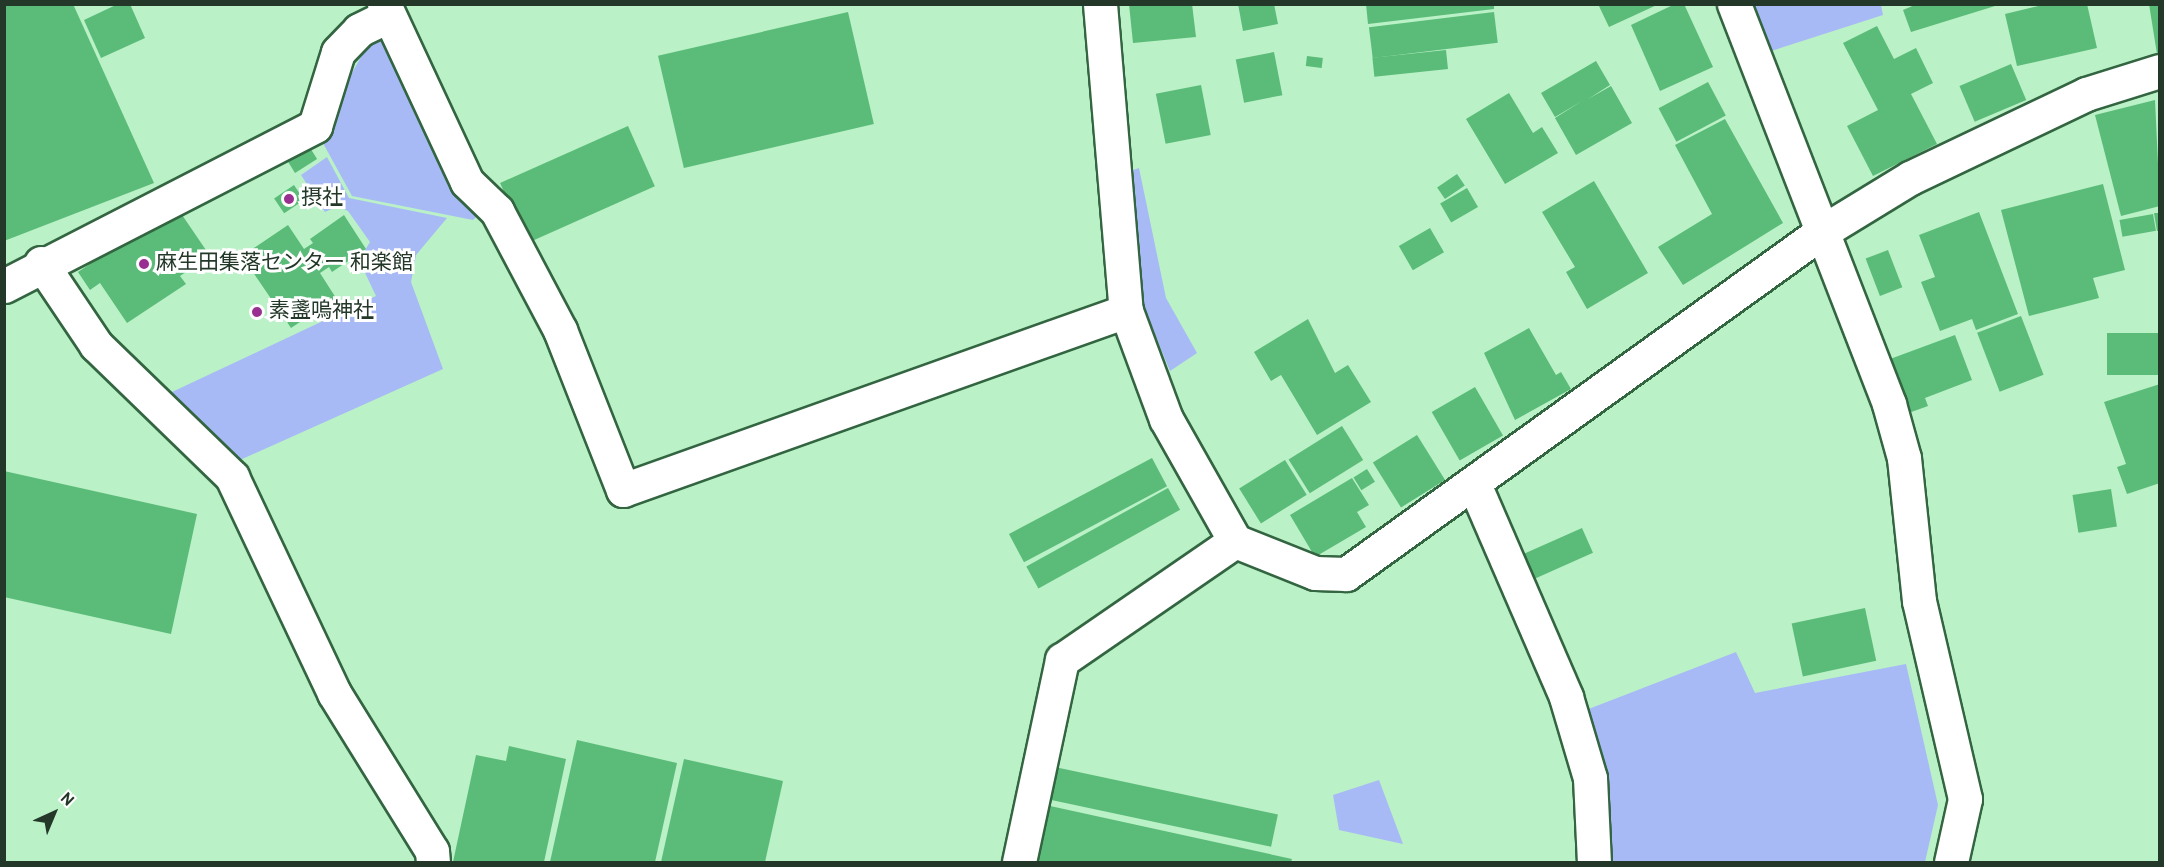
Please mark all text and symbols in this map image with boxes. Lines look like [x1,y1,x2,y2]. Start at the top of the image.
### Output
place label: 摂社 [301,186,343,212]
marker: 摂社 [282,192,296,206]
place label: 麻生田集落センター 和楽館 [156,251,413,277]
marker: 麻生田集落センター 和楽館 [137,257,151,271]
place label: 素盞嗚神社 [269,299,374,325]
marker: 素盞嗚神社 [250,305,264,319]
north arrow [24,783,84,843]
text: N [55,789,78,811]

